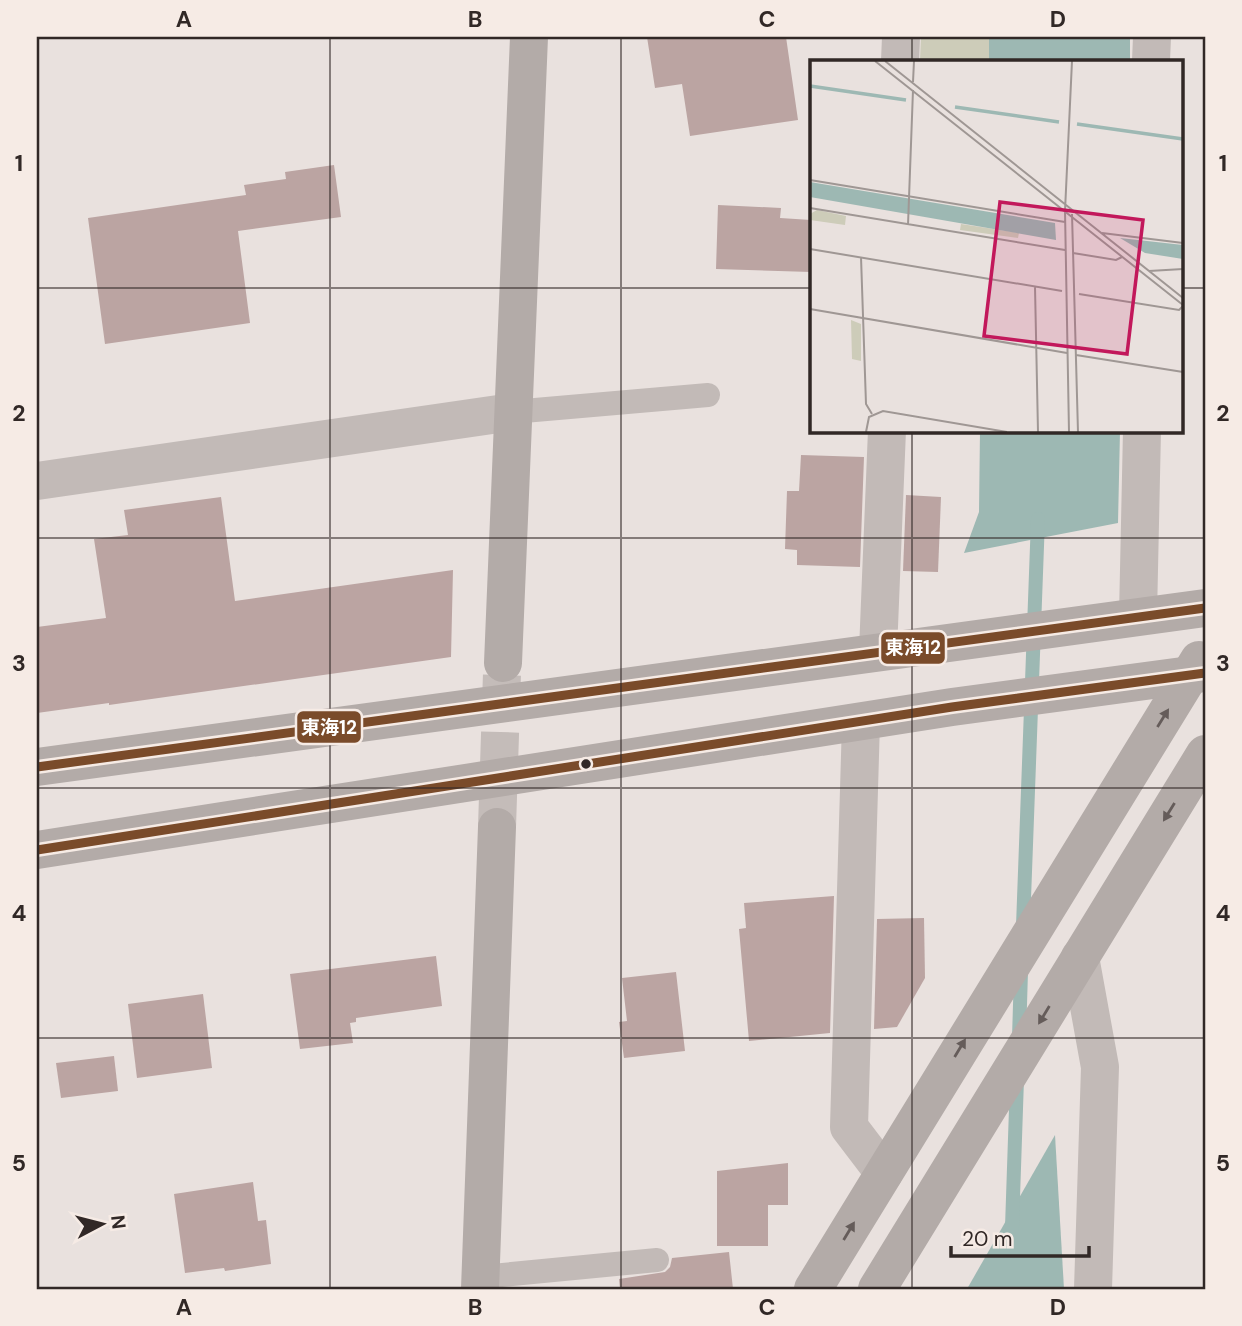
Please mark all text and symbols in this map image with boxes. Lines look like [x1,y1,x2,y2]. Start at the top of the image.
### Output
text: A [176,4,192,34]
text: B [468,4,482,34]
text: C [759,4,775,34]
text: D [1050,4,1066,34]
inset map [810,60,1182,432]
text: 1 [15,148,23,178]
text: 1 [1219,148,1227,178]
text: 2 [12,398,26,428]
text: 2 [1216,398,1230,428]
line badge: 東海12 [880,631,946,665]
text: 東海12 [885,635,941,660]
text: 3 [12,648,26,678]
text: 3 [1216,648,1230,678]
one-way arrow [1156,709,1169,728]
line badge: 東海12 [296,710,362,744]
text: 東海12 [301,715,357,740]
unlabelled marker [579,757,593,771]
one-way arrow [1163,803,1176,822]
text: 4 [12,898,27,928]
text: 4 [1216,898,1231,928]
one-way arrow [1038,1006,1051,1025]
one-way arrow [954,1038,967,1057]
text: 5 [12,1148,26,1178]
text: 5 [1216,1148,1230,1178]
north arrow [66,1190,136,1260]
text: N [105,1214,132,1230]
scale bar [951,1214,1090,1258]
one-way arrow [842,1221,855,1241]
text: 20 m [962,1225,1013,1253]
text: A [176,1292,192,1322]
text: B [468,1292,482,1322]
text: C [759,1292,775,1322]
text: D [1050,1292,1066,1322]

